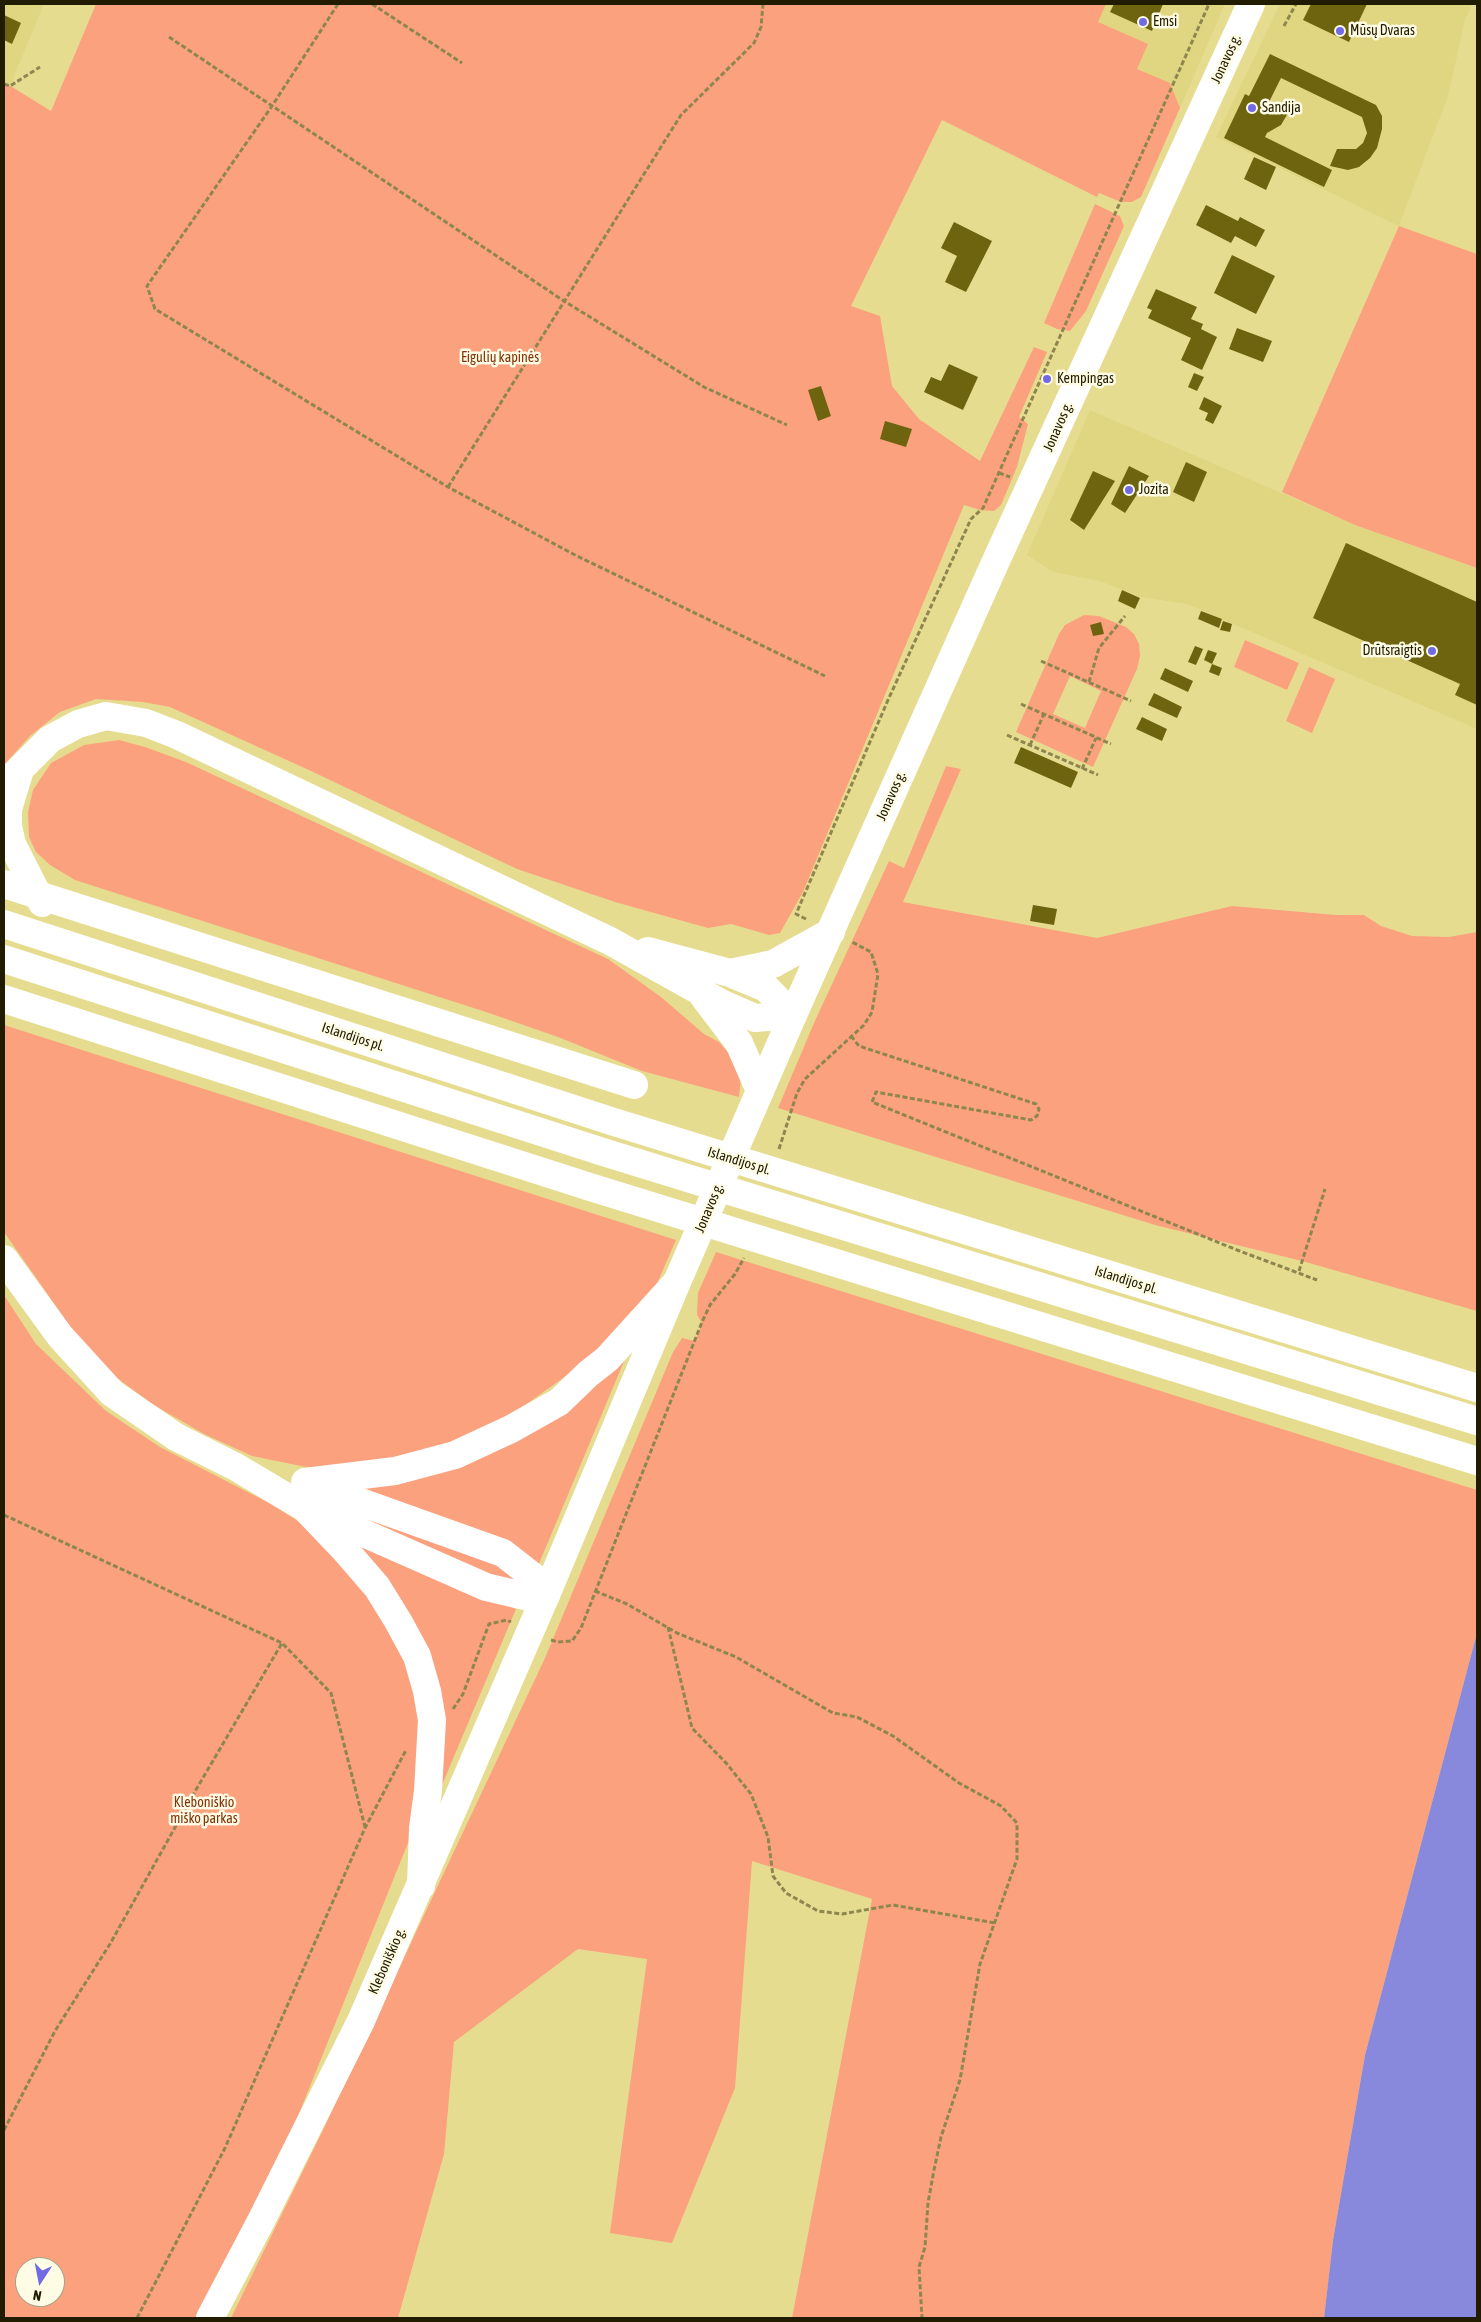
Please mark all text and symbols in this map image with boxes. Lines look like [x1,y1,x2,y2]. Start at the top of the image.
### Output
place label: Emsi [1153,14,1177,30]
marker: Emsi [1137,16,1149,28]
place label: Mūsų Dvaras [1350,23,1415,39]
marker: Mūsų Dvaras [1334,25,1346,37]
street label: Jonavos g. [1207,32,1245,86]
place label: Sandija [1262,100,1301,116]
marker: Sandija [1246,102,1258,114]
park label: Eigulių kapinės [461,350,539,366]
place label: Kempingas [1057,371,1114,387]
marker: Kempingas [1041,373,1053,385]
street label: Jonavos g. [1040,400,1076,454]
place label: Jozita [1139,482,1169,498]
marker: Jozita [1123,484,1135,496]
place label: Drūtsraigtis [1363,643,1422,659]
marker: Drūtsraigtis [1426,645,1438,657]
street label: Jonavos g. [873,769,909,823]
street label: Islandijos pl. [320,1019,386,1055]
street label: Islandijos pl. [706,1143,772,1179]
street label: Jonavos g. [691,1181,727,1235]
street label: Islandijos pl. [1093,1262,1159,1298]
park label: Kleboniškio miško parkas [170,1795,238,1828]
street label: Kleboniškio g. [365,1925,409,1997]
north arrow [15,2257,65,2307]
text: N [32,2287,43,2304]

